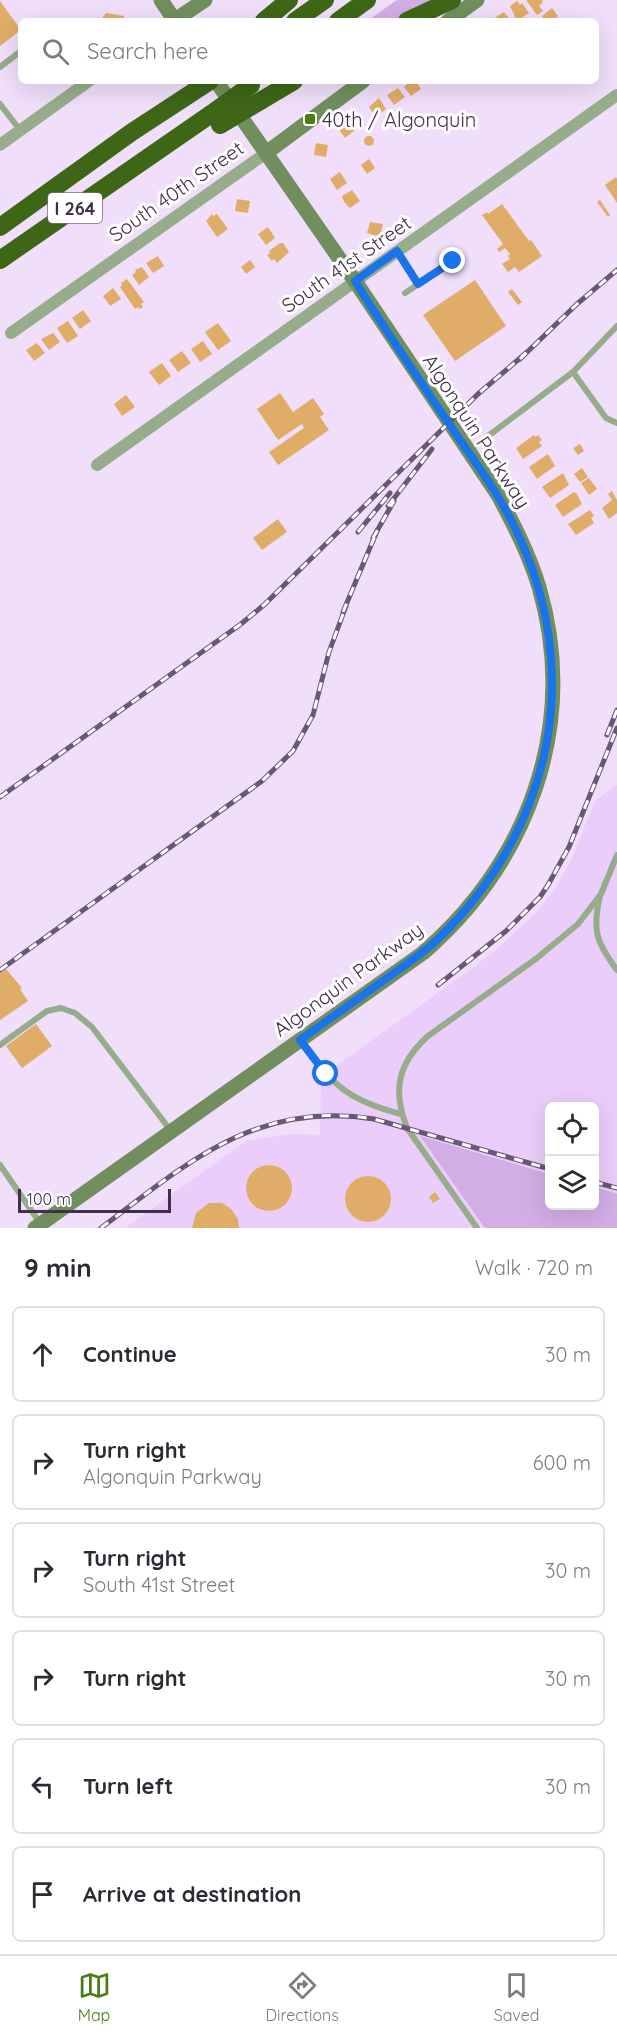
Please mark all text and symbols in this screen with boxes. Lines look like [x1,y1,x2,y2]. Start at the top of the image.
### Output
search box [18,18,599,84]
icon: search [39,35,72,68]
text: Search here [87,37,208,65]
place label: 40th / Algonquin [322,107,476,132]
marker: 40th / Algonquin [303,112,317,126]
street label: South 40th Street [104,135,248,247]
road number: I 264 [48,193,102,223]
street label: South 41st Street [276,210,416,318]
route end [439,247,465,273]
street label: Algonquin Parkway [418,349,536,513]
street label: Algonquin Parkway [268,916,428,1042]
route start [312,1060,338,1086]
map controls [545,1102,599,1210]
button: locate [545,1102,599,1156]
button: layers [545,1156,599,1210]
scale bar [18,1186,171,1214]
text: 100 m [27,1189,71,1209]
text: 9 min [24,1251,92,1284]
text: Walk · 720 m [475,1255,593,1280]
icon: ahead [26,1338,59,1371]
text: Continue [83,1340,177,1368]
text: 30 m [545,1342,591,1367]
text: Turn right [83,1436,187,1464]
icon: right [26,1446,59,1479]
text: 600 m [533,1450,591,1475]
text: Algonquin Parkway [83,1464,262,1489]
text: Turn right [83,1544,187,1572]
icon: right [26,1554,59,1587]
text: 30 m [545,1558,591,1583]
text: South 41st Street [83,1572,235,1597]
icon: right [26,1662,59,1695]
text: Turn right [83,1664,187,1692]
text: 30 m [545,1666,591,1691]
icon: left [26,1770,59,1803]
text: Turn left [83,1772,173,1800]
text: 30 m [545,1774,591,1799]
icon: arrive [26,1878,59,1911]
text: Arrive at destination [83,1880,301,1908]
tab: Map [78,1969,111,2025]
tab: Directions [266,1969,339,2025]
tab: Saved [494,1969,539,2025]

